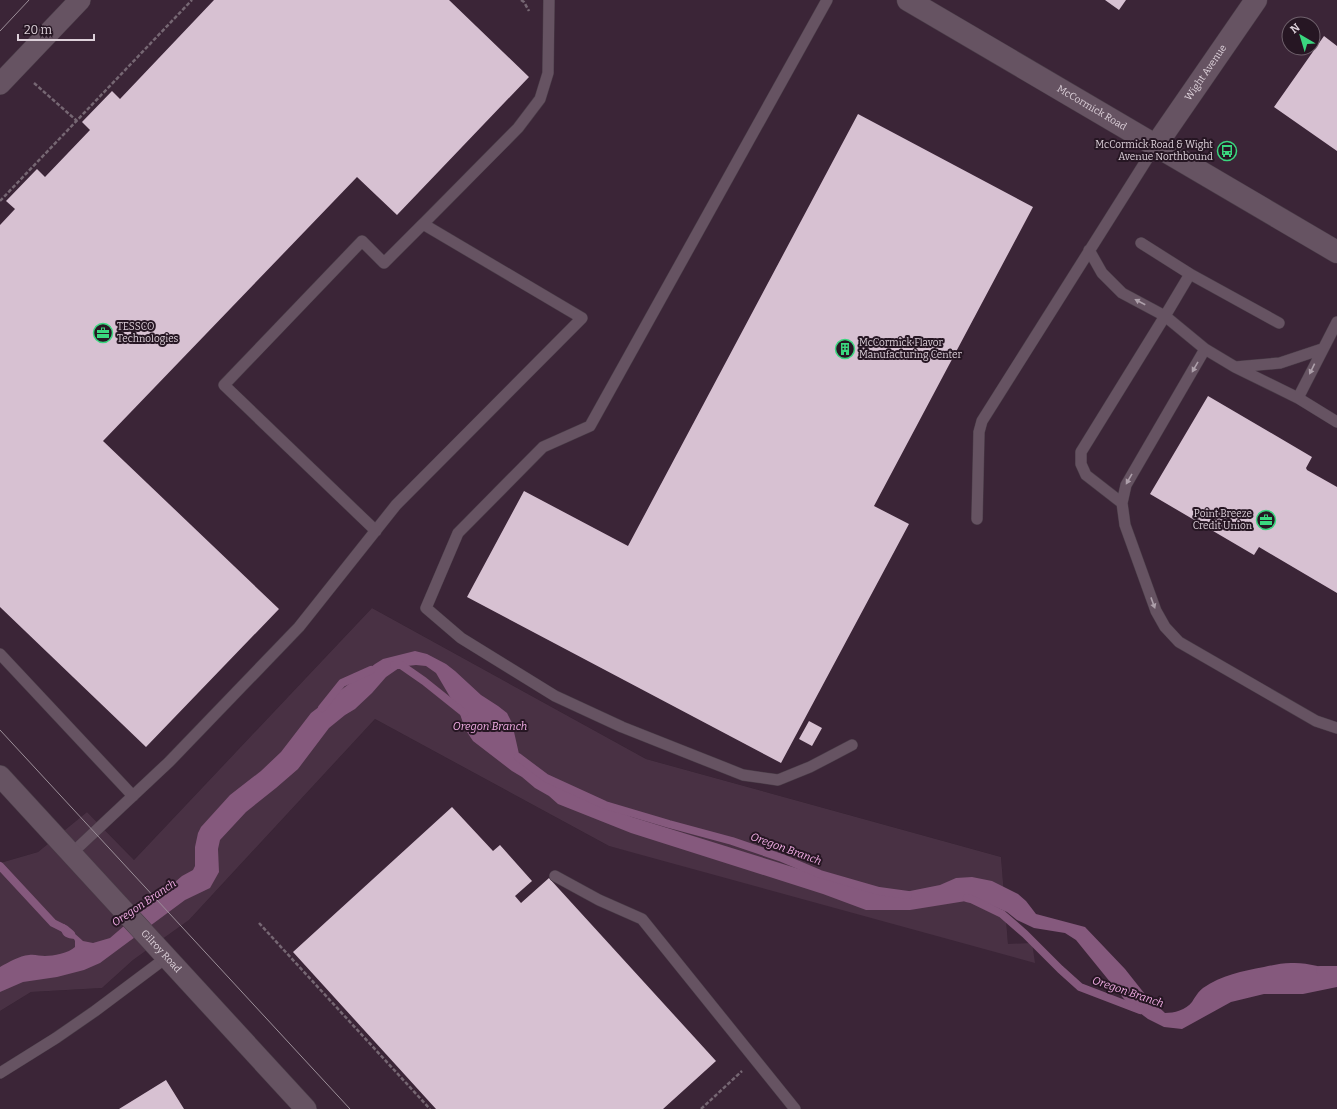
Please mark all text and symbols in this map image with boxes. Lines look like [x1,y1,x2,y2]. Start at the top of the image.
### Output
scale bar [18,16,94,42]
north arrow [1281,16,1321,56]
text: N [1288,20,1303,36]
text: 20 m [24,23,53,37]
street label: Wight Avenue [1182,42,1229,103]
street label: McCormick Road [1055,83,1129,133]
place label: McCormick Road & Wight Avenue Northbound [1095,139,1213,163]
bus stop icon: McCormick Road & Wight Avenue Northbound [1216,140,1238,162]
one-way arrow [1134,299,1145,306]
place label: TESSCO Technologies [117,321,179,345]
office icon: TESSCO Technologies [92,322,114,344]
place label: McCormick Flavor Manufacturing Center [859,337,963,361]
building icon: McCormick Flavor Manufacturing Center [834,338,856,360]
one-way arrow [1191,361,1198,373]
one-way arrow [1309,363,1315,375]
one-way arrow [1126,473,1133,485]
place label: Point Breeze Credit Union [1193,508,1253,532]
office icon: Point Breeze Credit Union [1255,509,1277,531]
one-way arrow [1150,597,1156,609]
water label: Oregon Branch [453,720,527,733]
water label: Oregon Branch [749,830,823,868]
water label: Oregon Branch [109,877,179,929]
street label: Gilroy Road [138,927,184,975]
water label: Oregon Branch [1091,974,1165,1010]

